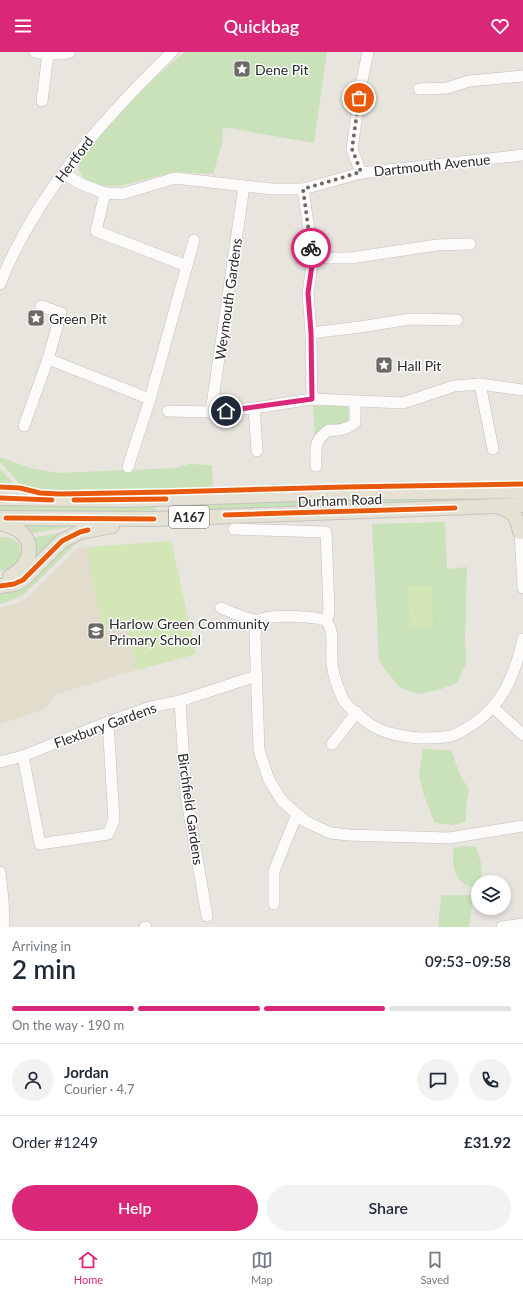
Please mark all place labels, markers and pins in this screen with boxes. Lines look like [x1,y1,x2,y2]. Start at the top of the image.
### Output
place icon: Dene Pit [232,59,252,79]
place label: Dene Pit [255,61,308,78]
pin [342,81,376,115]
place icon: Green Pit [26,308,46,328]
place label: Green Pit [49,310,107,327]
place icon: Hall Pit [374,355,394,375]
place label: Hall Pit [397,357,441,374]
pin [209,394,243,428]
place label: Harlow Green Community Primary School [109,615,270,648]
school or university icon: Harlow Green Community Primary School [86,621,106,641]

